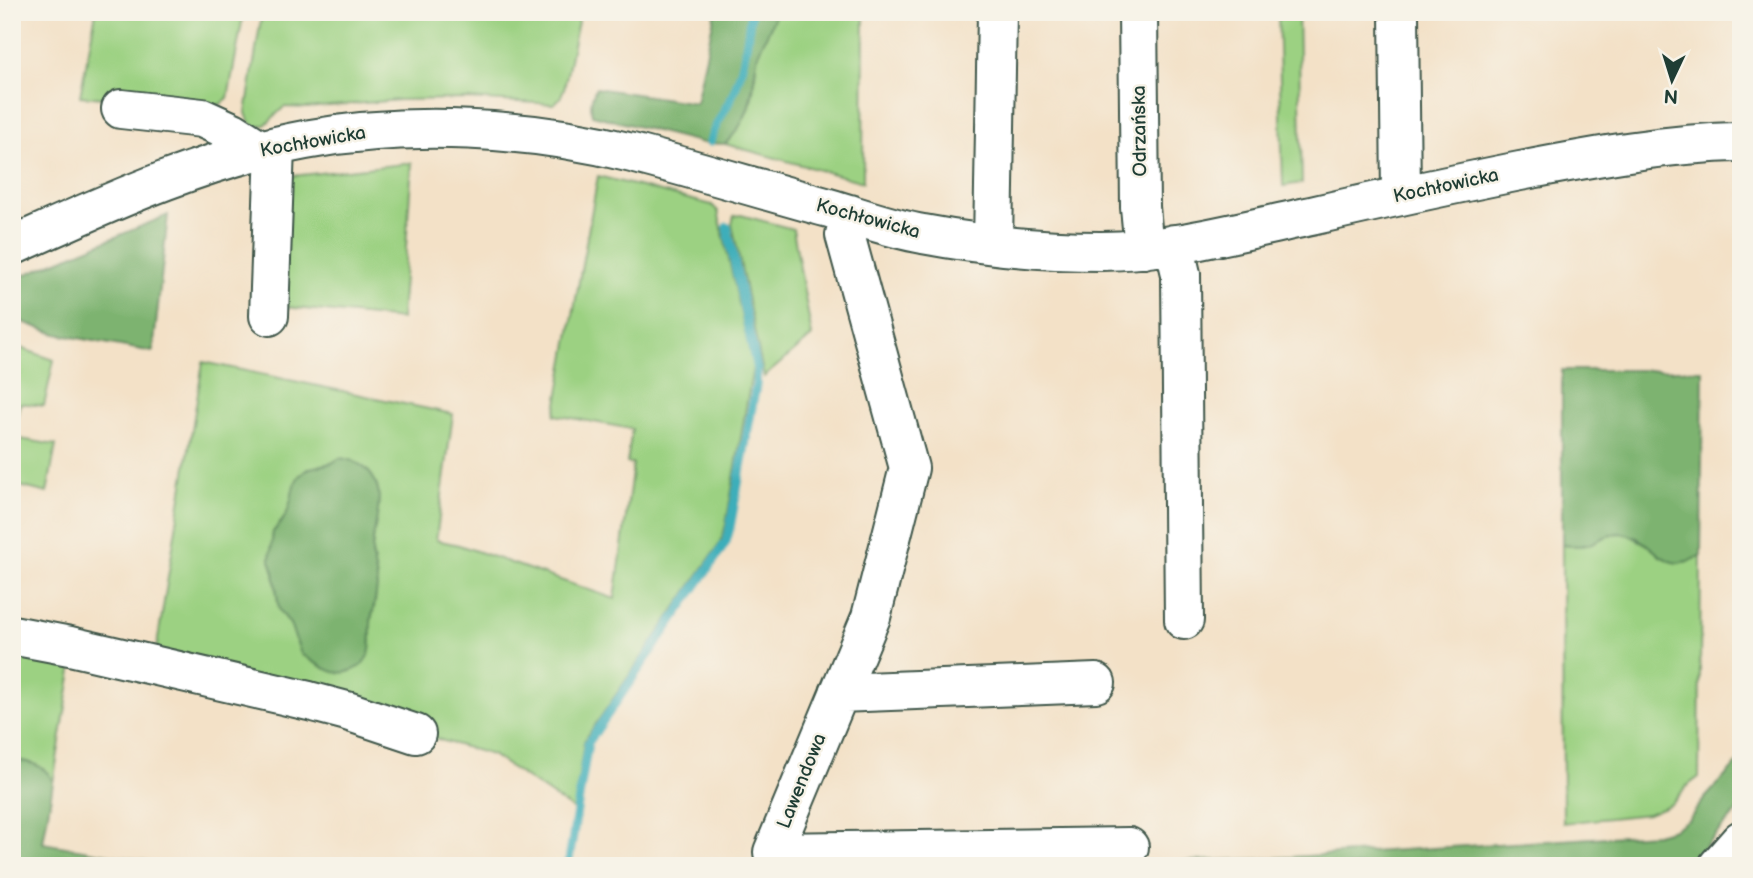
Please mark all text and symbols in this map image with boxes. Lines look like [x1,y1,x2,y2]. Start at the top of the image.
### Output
north arrow [1638,46,1708,116]
text: N [1663,83,1679,107]
street label: Odrzańska [1128,85,1152,177]
street label: Kochłowicka [258,121,368,163]
street label: Kochłowicka [1391,164,1501,208]
street label: Kochłowicka [813,194,923,244]
street label: Lawendowa [772,730,832,832]

